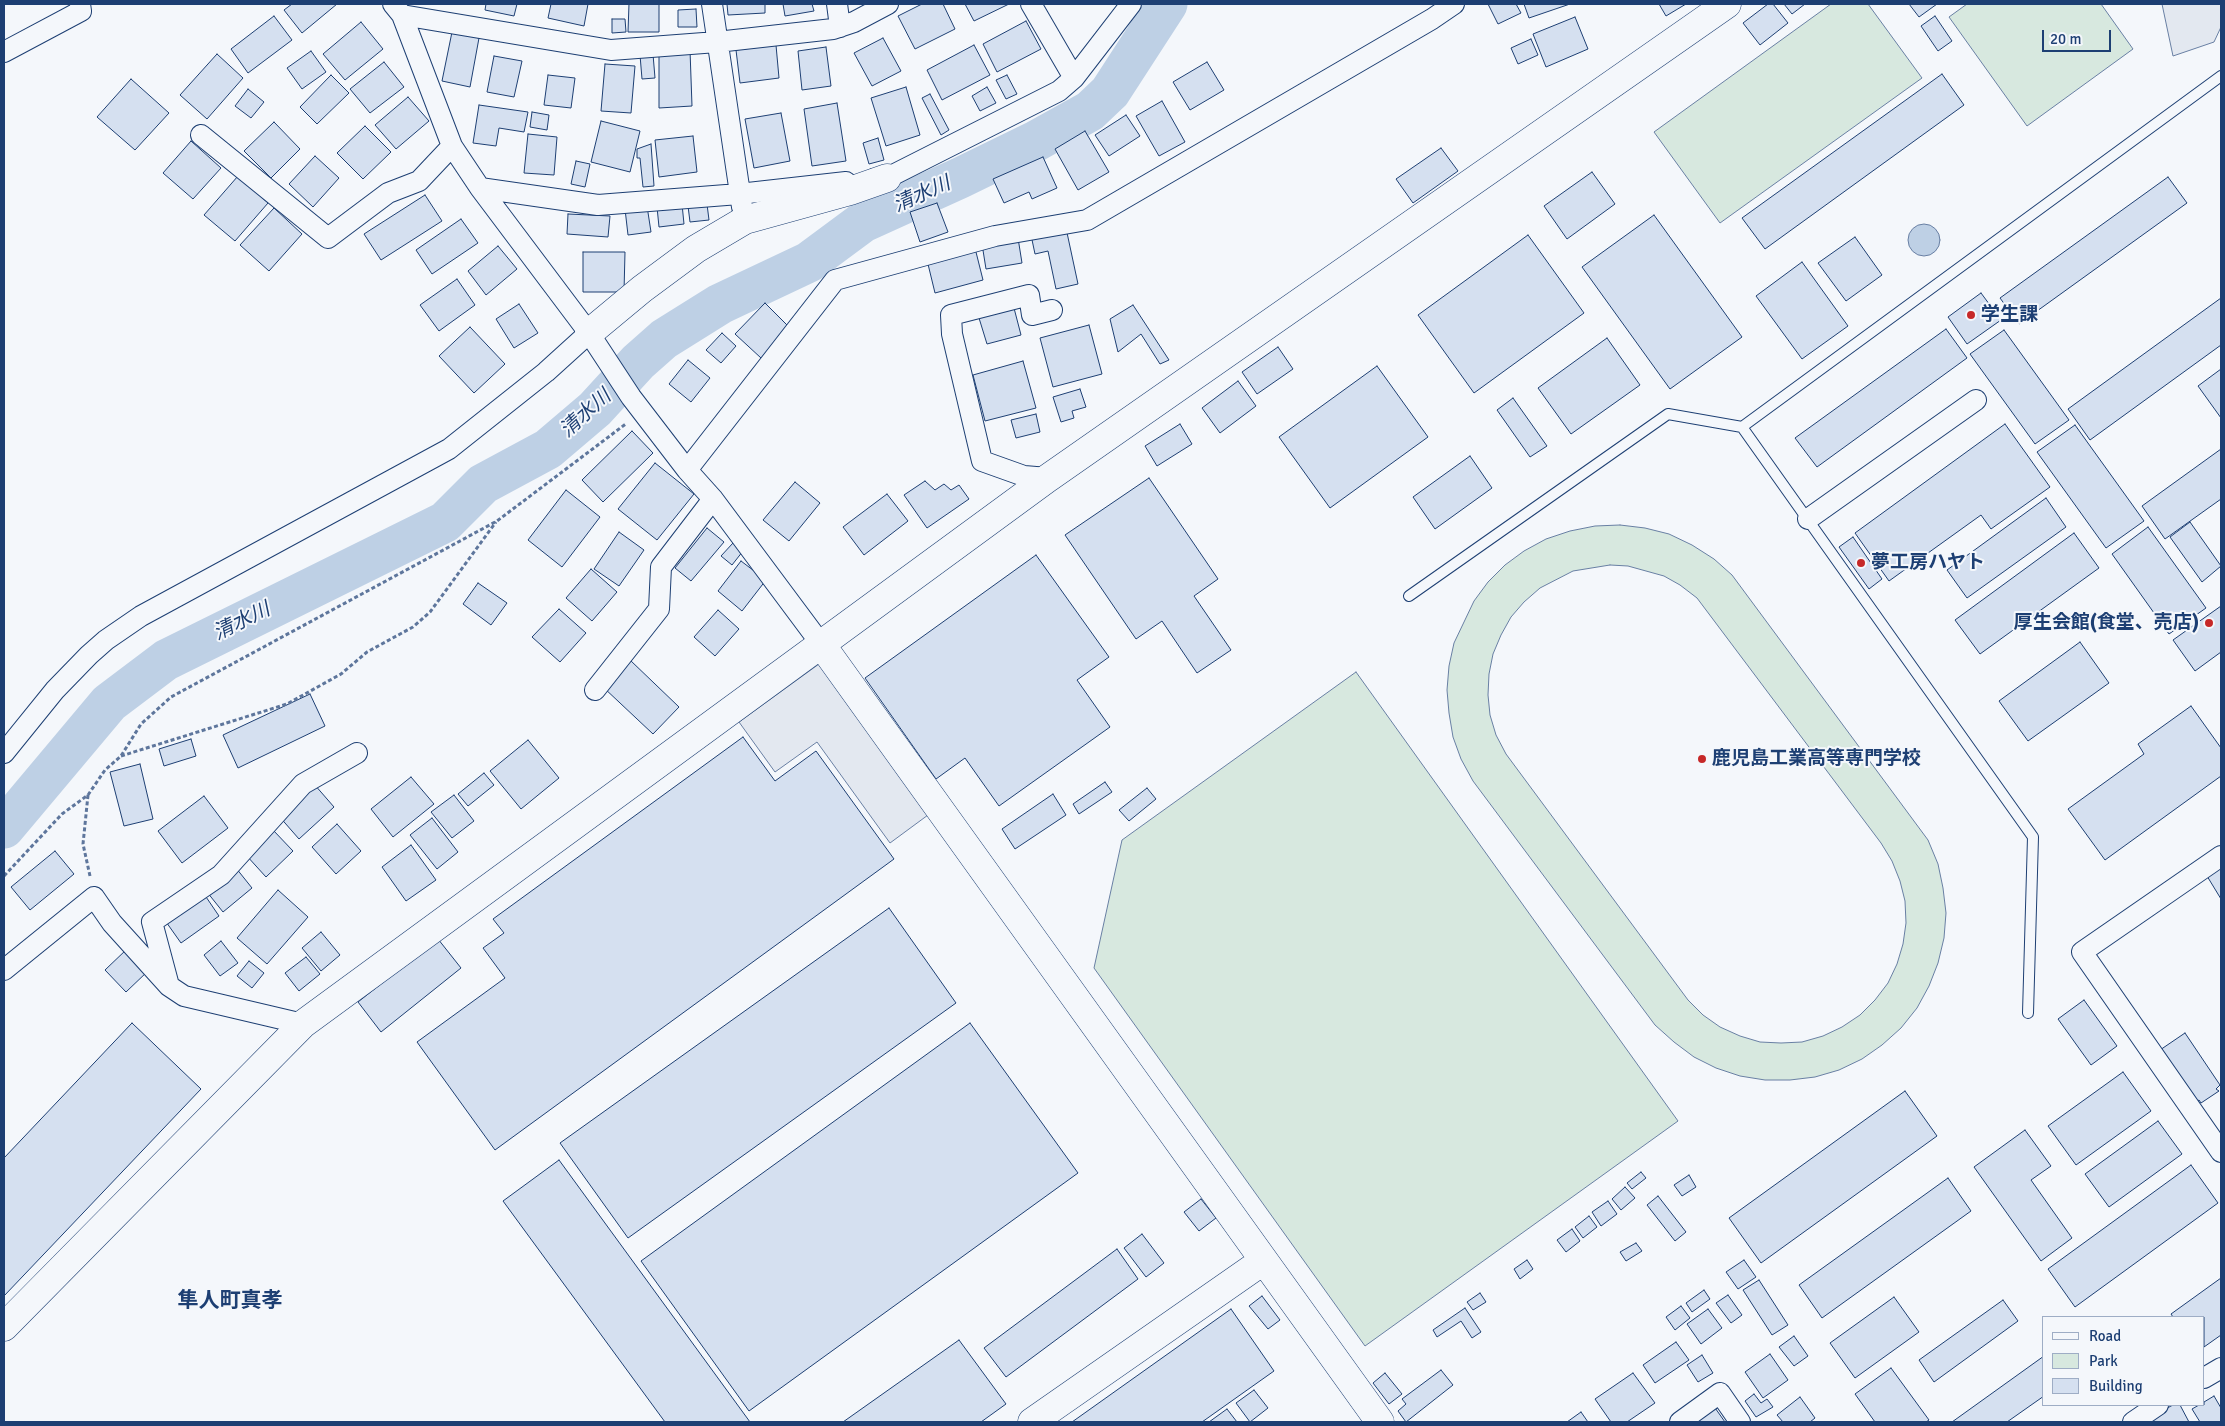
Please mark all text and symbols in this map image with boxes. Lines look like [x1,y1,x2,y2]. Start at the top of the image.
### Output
scale bar [2045,20,2114,52]
text: 20 m [2050,30,2081,48]
water label: 清水川 [890,172,954,218]
place label: 学生課 [1981,304,2038,326]
marker: 学生課 [1965,309,1977,321]
water label: 清水川 [556,385,616,443]
place label: 夢工房ハヤト [1871,552,1985,574]
marker: 夢工房ハヤト [1855,557,1867,569]
water label: 清水川 [210,598,274,646]
place label: 厚生会館(食堂、売店) [2014,612,2199,634]
marker: 厚生会館(食堂、売店) [2203,617,2215,629]
place label: 鹿児島工業高等専門学校 [1712,748,1921,770]
marker: 鹿児島工業高等専門学校 [1696,753,1708,765]
district label: 隼人町真孝 [178,1288,282,1314]
legend [2042,1316,2205,1406]
text: Road [2089,1327,2121,1345]
text: Park [2089,1352,2118,1370]
text: Building [2089,1377,2143,1395]

